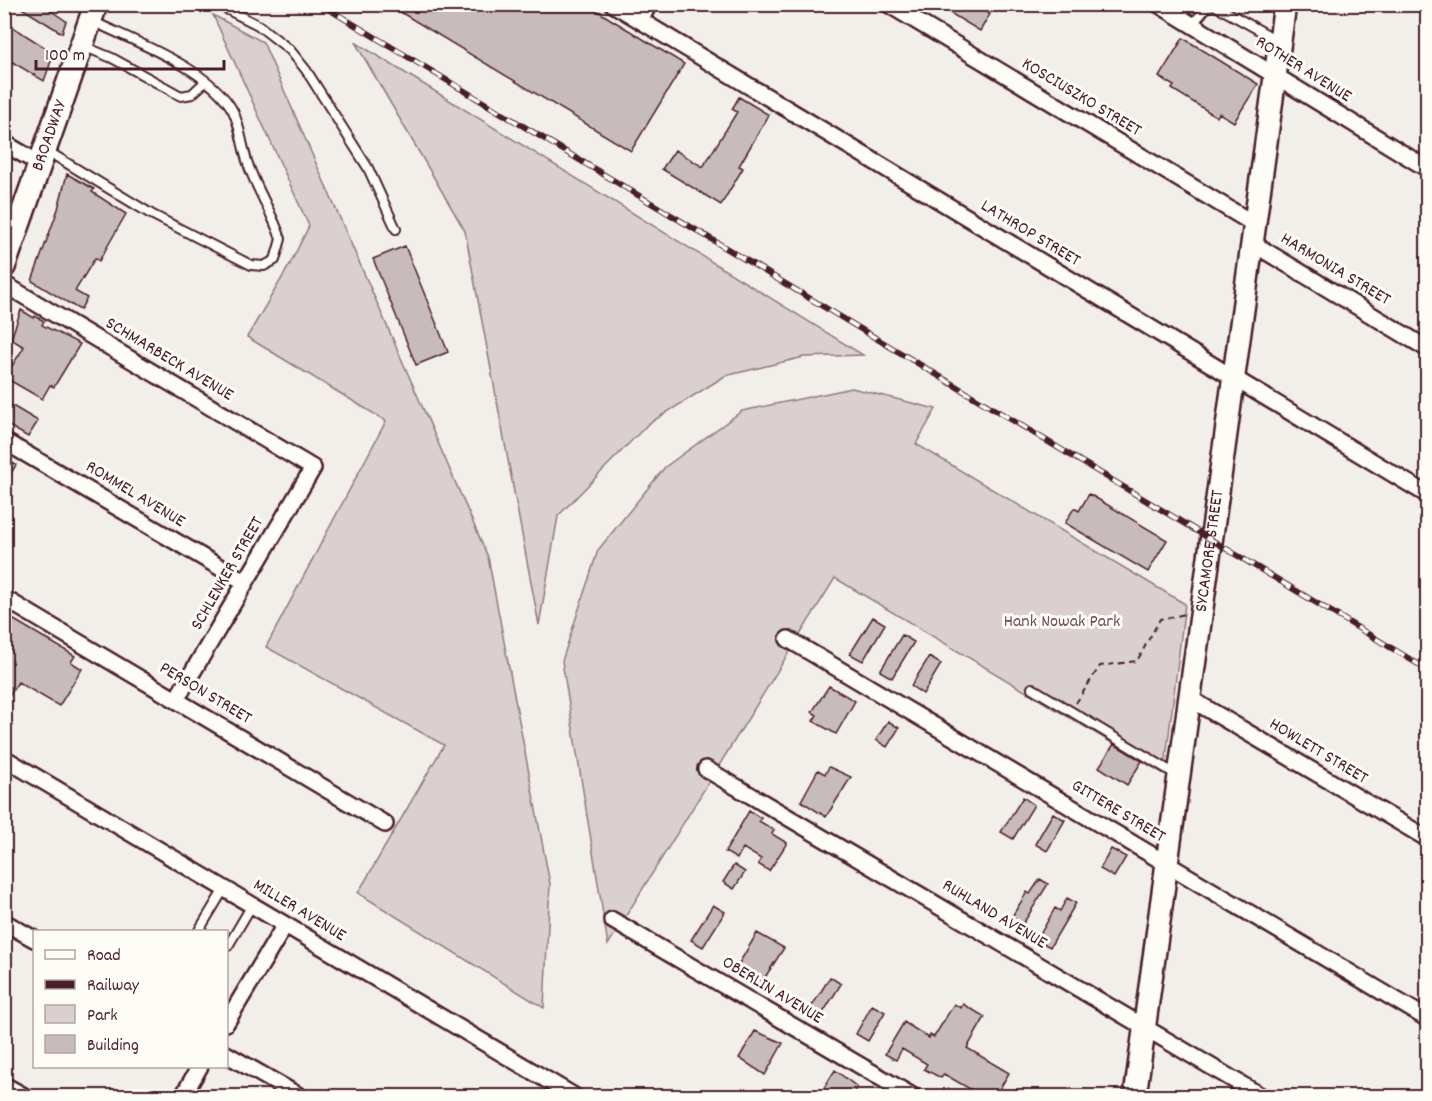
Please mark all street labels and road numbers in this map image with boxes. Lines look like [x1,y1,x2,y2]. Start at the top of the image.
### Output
street label: ROTHER AVENUE [1250,31,1356,109]
street label: KOSCIUSZKO STREET [1016,52,1146,144]
street label: BROADWAY [26,96,74,175]
street label: LATHROP STREET [975,194,1085,274]
street label: HARMONIA STREET [1275,227,1395,313]
street label: SCHMARBECK AVENUE [100,312,238,408]
street label: ROMMEL AVENUE [80,455,190,535]
street label: SYCAMORE STREET [1189,489,1231,614]
street label: SCHLENKER STREET [185,513,271,635]
street label: PERSON STREET [154,657,256,731]
street label: HOWLETT STREET [1264,713,1372,791]
street label: GITTERE STREET [1066,774,1170,850]
street label: MILLER AVENUE [248,873,350,949]
street label: RUHLAND AVENUE [937,874,1051,956]
street label: OBERLIN AVENUE [717,951,827,1031]

